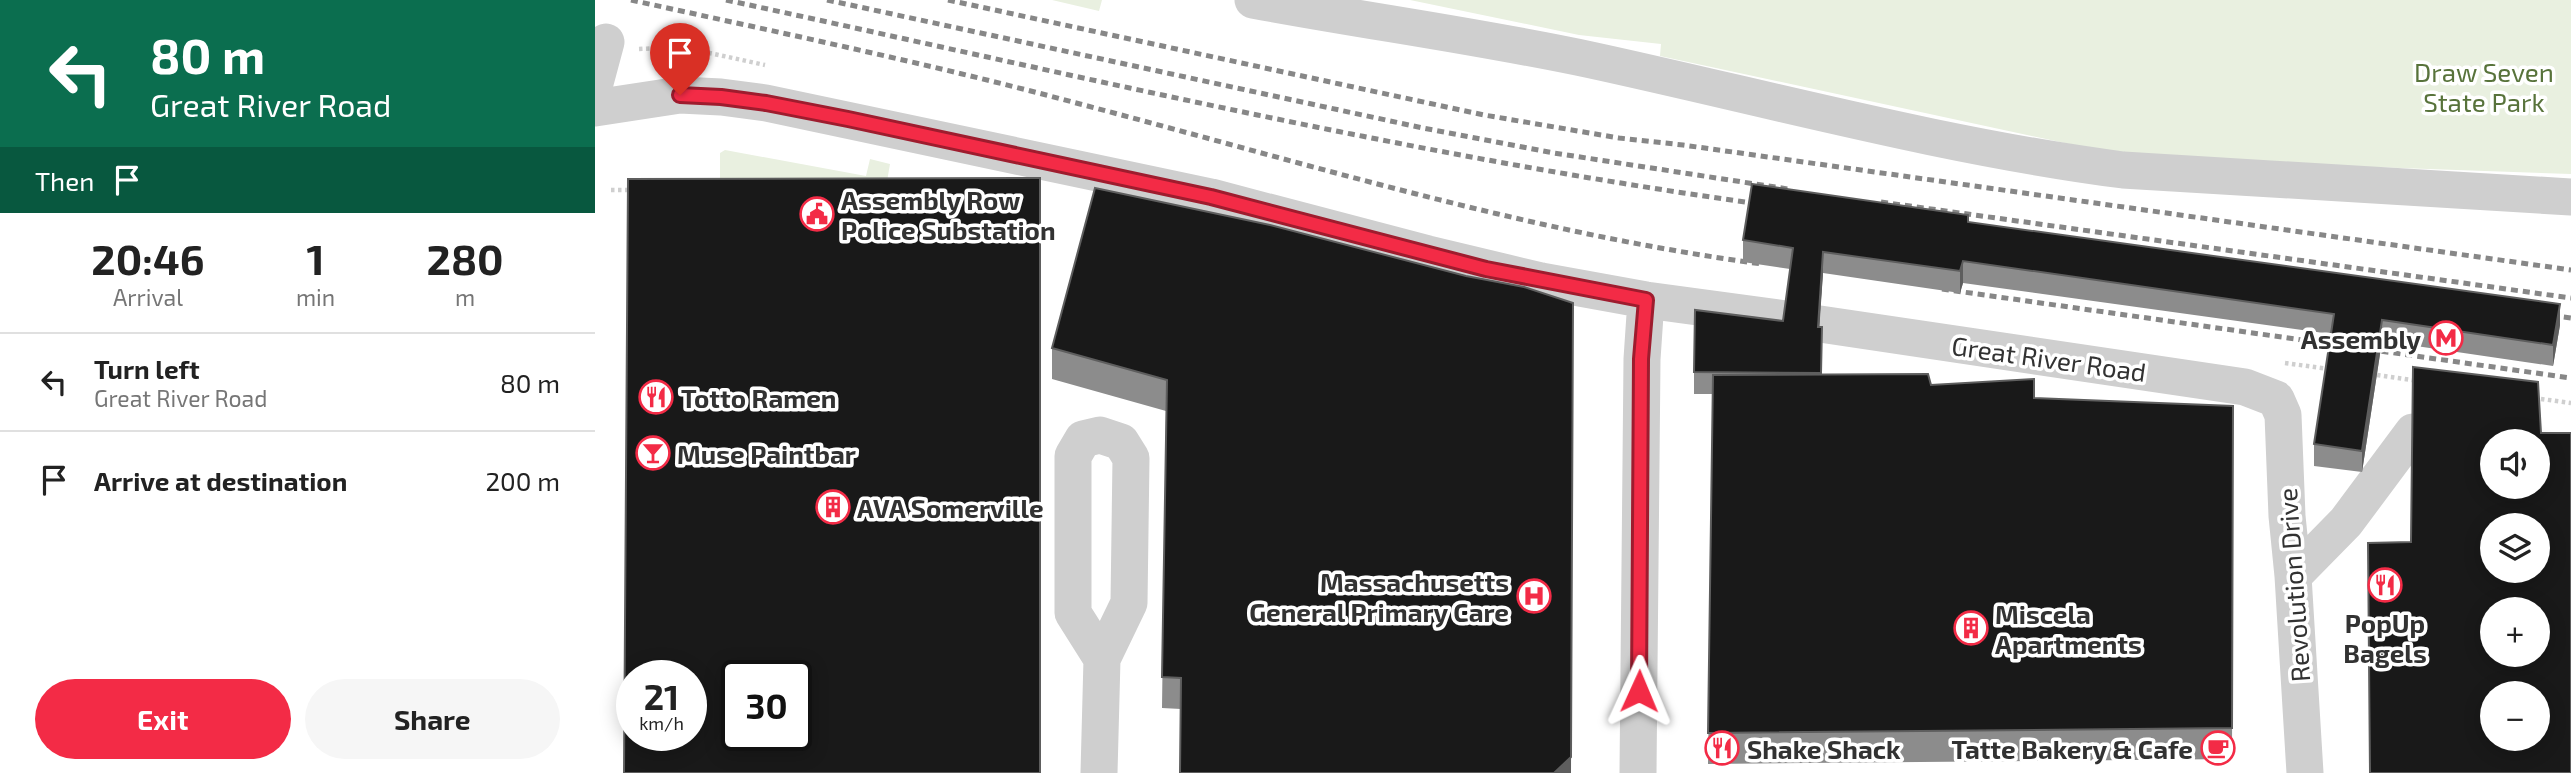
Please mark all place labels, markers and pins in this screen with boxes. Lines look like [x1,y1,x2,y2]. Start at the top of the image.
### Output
pin [650,23,710,95]
place label: Assembly Row Police Substation [841,184,1056,245]
public building icon: Assembly Row Police Substation [798,195,836,233]
metro station icon: Assembly [2427,319,2465,357]
place label: Assembly [2301,323,2421,355]
restaurant icon: Totto Ramen [637,378,675,416]
place label: Totto Ramen [681,382,836,413]
bar icon: Muse Paintbar [634,434,672,472]
place label: Muse Paintbar [677,438,856,469]
building icon: AVA Somerville [814,488,852,526]
place label: AVA Somerville [857,492,1044,523]
place label: Massachusetts General Primary Care [1249,566,1509,628]
restaurant icon: PopUp Bagels [2366,566,2404,604]
hospital icon: Massachusetts General Primary Care [1515,577,1553,615]
place label: Miscela Apartments [1995,598,2142,659]
place label: PopUp Bagels [2343,607,2427,668]
building icon: Miscela Apartments [1952,609,1990,647]
restaurant icon: Shake Shack [1703,729,1741,767]
cafe icon: Tatte Bakery & Cafe [2199,729,2237,767]
place label: Shake Shack [1747,733,1901,764]
place label: Tatte Bakery & Cafe [1952,733,2193,765]

